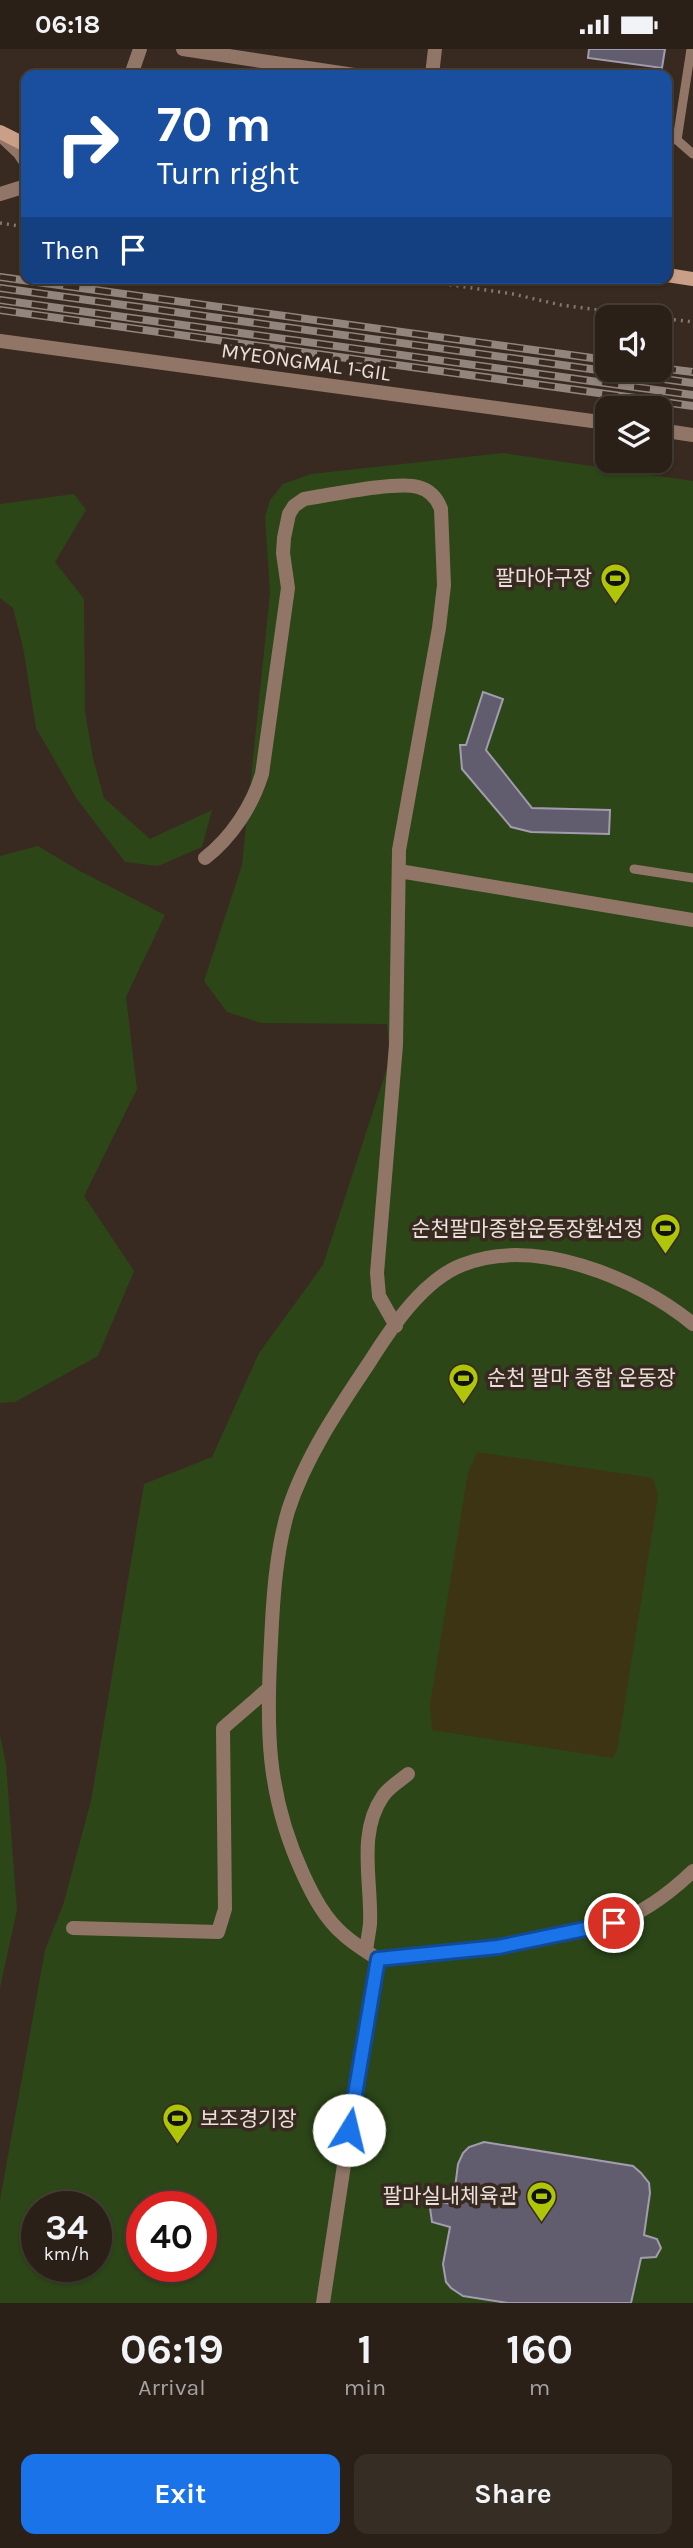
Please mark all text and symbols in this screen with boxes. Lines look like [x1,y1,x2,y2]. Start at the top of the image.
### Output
text: 06:18 [35,9,100,40]
text: 70 m [157,96,271,153]
icon: right [42,98,133,189]
text: Turn right [157,155,299,192]
icon: arrive [114,231,152,269]
text: Then [42,235,100,266]
map controls [595,305,672,473]
button: sound [595,305,672,382]
street label: MYEONGMAL 1-GIL [220,338,392,386]
button: layers [595,396,672,473]
sports icon: 팔마야구장 [598,561,632,605]
place label: 팔마야구장 [495,566,592,590]
sports icon: 순천팔마종합운동장환선정 [649,1212,683,1256]
place label: 순천팔마종합운동장환선정 [411,1217,643,1241]
sports icon: 순천 팔마 종합 운동장 [447,1361,481,1405]
place label: 순천 팔마 종합 운동장 [487,1366,676,1390]
pin [584,1893,644,1953]
icon: arrive [595,1904,633,1942]
position arrow [312,2093,386,2167]
sports icon: 보조경기장 [160,2102,194,2146]
place label: 보조경기장 [200,2107,297,2131]
sports icon: 팔마실내체육관 [524,2179,558,2223]
place label: 팔마실내체육관 [383,2184,518,2208]
speed limit sign: 40 [126,2191,217,2282]
text: 34 [45,2207,88,2248]
text: km/h [44,2243,89,2265]
text: 06:19 [120,2324,224,2374]
text: 1 [357,2324,372,2374]
text: 160 [506,2324,573,2374]
text: Arrival [138,2374,206,2401]
text: min [344,2374,386,2401]
text: m [529,2374,550,2401]
button: Exit [21,2454,340,2534]
button: Share [354,2454,672,2534]

